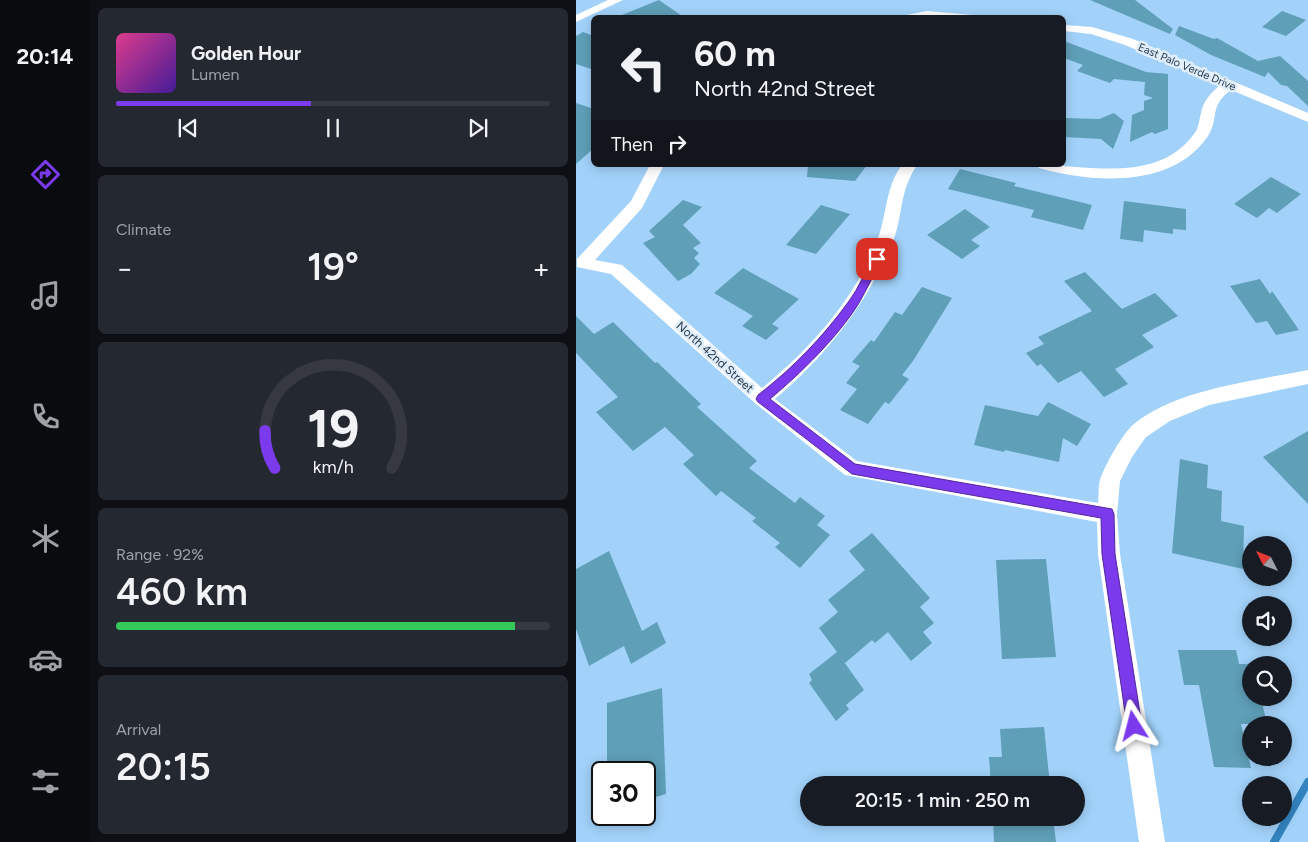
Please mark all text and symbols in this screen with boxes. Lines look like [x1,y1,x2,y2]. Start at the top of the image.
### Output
text: 60 m [694,33,776,75]
icon: left [611,35,676,100]
street label: East Palo Verde Drive [1136,40,1238,94]
text: Golden Hour [191,42,301,65]
text: 20:14 [17,43,73,70]
text: Lumen [191,65,240,84]
text: North 42nd Street [694,75,875,102]
icon: previous [174,114,202,142]
icon: pause [319,114,347,142]
icon: next [464,114,492,142]
icon: right [663,130,691,158]
text: Then [611,133,653,156]
icon: directions [28,157,63,192]
text: Climate [116,220,171,239]
pin [856,238,898,280]
text: 19° [307,244,359,290]
icon: arrive [863,245,891,273]
text: − [116,251,133,285]
text: + [533,251,550,285]
icon: music [28,278,63,313]
street label: North 42nd Street [674,319,757,396]
text: 19 [307,398,359,460]
icon: phone [28,399,63,434]
text: km/h [313,456,353,477]
icon: climate [28,521,63,556]
north arrow [1242,536,1292,586]
map controls [1242,536,1292,826]
text: Range · 92% [116,545,204,564]
text: 460 km [116,569,248,615]
button: sound [1242,596,1292,646]
icon: car [28,642,63,677]
button: search [1242,656,1292,706]
position arrow [1107,699,1159,751]
button: + [1242,716,1292,766]
text: Arrival [116,720,161,739]
text: 20:15 [116,744,211,790]
speed limit sign: 30 [591,761,656,826]
icon: filters [28,764,63,799]
button: − [1242,776,1292,826]
text: 20:15 · 1 min · 250 m [855,789,1030,812]

